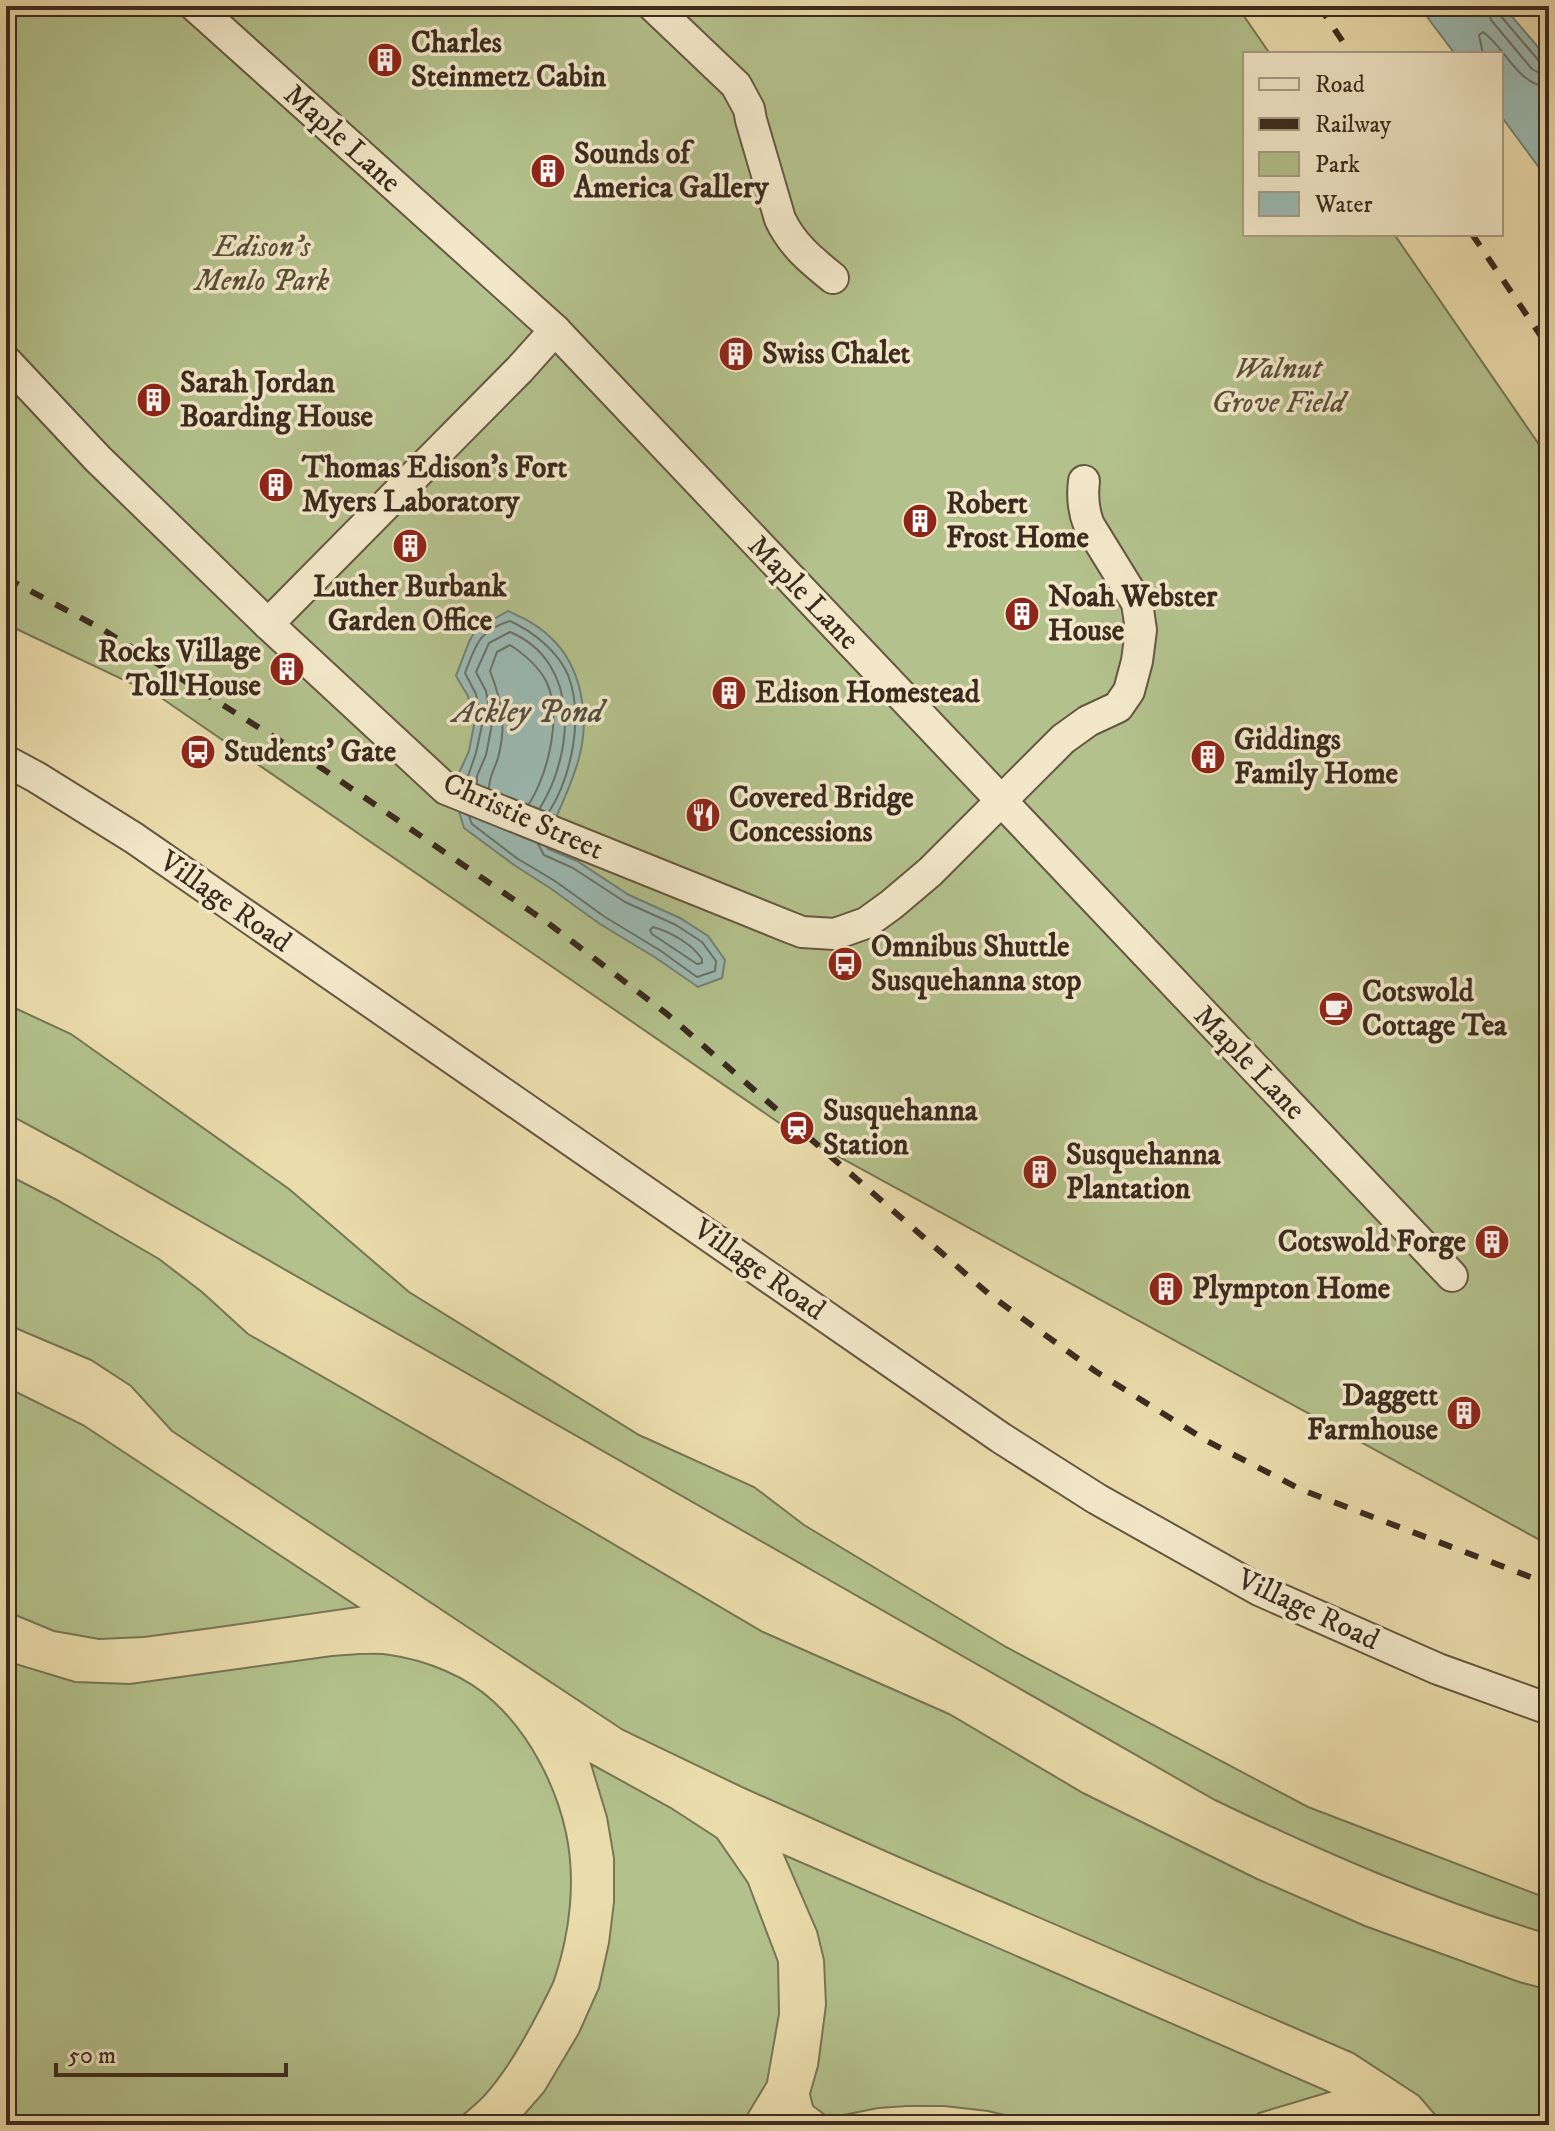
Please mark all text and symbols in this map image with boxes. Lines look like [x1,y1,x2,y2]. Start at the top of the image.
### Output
place label: Charles Steinmetz Cabin [411,25,607,96]
building icon: Charles Steinmetz Cabin [366,41,404,79]
legend [1243,52,1503,236]
text: Road [1315,70,1365,100]
street label: Maple Lane [276,77,408,201]
text: Railway [1315,110,1392,140]
place label: Sounds of America Gallery [573,136,769,207]
text: Park [1315,150,1360,180]
building icon: Sounds of America Gallery [529,152,567,190]
text: Water [1314,190,1372,220]
park label: Edison's Menlo Park [193,229,330,300]
building icon: Swiss Chalet [717,335,755,373]
place label: Swiss Chalet [762,336,911,373]
park label: Walnut Grove Field [1211,351,1349,422]
place label: Sarah Jordan Boarding House [180,365,374,436]
building icon: Sarah Jordan Boarding House [135,381,173,419]
place label: Thomas Edison’s Fort Myers Laboratory [301,450,567,521]
building icon: Thomas Edison’s Fort Myers Laboratory [257,466,295,504]
place label: Robert Frost Home [946,486,1089,557]
building icon: Robert Frost Home [901,502,939,540]
building icon: Luther Burbank Garden Office [391,527,429,565]
street label: Maple Lane [739,528,867,658]
place label: Luther Burbank Garden Office [313,569,508,640]
place label: Noah Webster House [1048,579,1218,650]
building icon: Noah Webster House [1003,595,1041,633]
place label: Rocks Village Toll House [98,634,262,705]
building icon: Rocks Village Toll House [268,650,306,688]
building icon: Edison Homestead [710,674,748,712]
place label: Edison Homestead [755,675,981,712]
water label: Ackley Pond [450,693,608,733]
place label: Giddings Family Home [1234,722,1399,793]
bus stop icon: Students' Gate [179,733,217,771]
place label: Students' Gate [224,734,397,771]
building icon: Giddings Family Home [1189,738,1227,776]
street label: Christie Street [437,765,609,869]
place label: Covered Bridge Concessions [729,780,914,851]
restaurant icon: Covered Bridge Concessions [684,796,722,834]
street label: Village Road [151,842,298,961]
place label: Omnibus Shuttle Susquehanna stop [871,929,1081,1000]
bus stop icon: Omnibus Shuttle Susquehanna stop [826,945,864,983]
place label: Cotswold Cottage Tea [1362,974,1508,1045]
cafe icon: Cotswold Cottage Tea [1317,990,1355,1028]
street label: Maple Lane [1185,998,1313,1128]
place label: Susquehanna Station [823,1093,979,1164]
station icon: Susquehanna Station [778,1109,816,1147]
place label: Susquehanna Plantation [1066,1137,1222,1208]
building icon: Susquehanna Plantation [1021,1153,1059,1191]
street label: Village Road [685,1210,832,1329]
building icon: Cotswold Forge [1473,1223,1511,1261]
place label: Cotswold Forge [1278,1224,1467,1261]
building icon: Plympton Home [1147,1270,1185,1308]
place label: Plympton Home [1192,1271,1391,1308]
place label: Daggett Farmhouse [1307,1378,1439,1449]
building icon: Daggett Farmhouse [1445,1394,1483,1432]
street label: Village Road [1230,1561,1385,1659]
scale bar [56,2027,286,2077]
text: 50 m [68,2041,116,2071]

